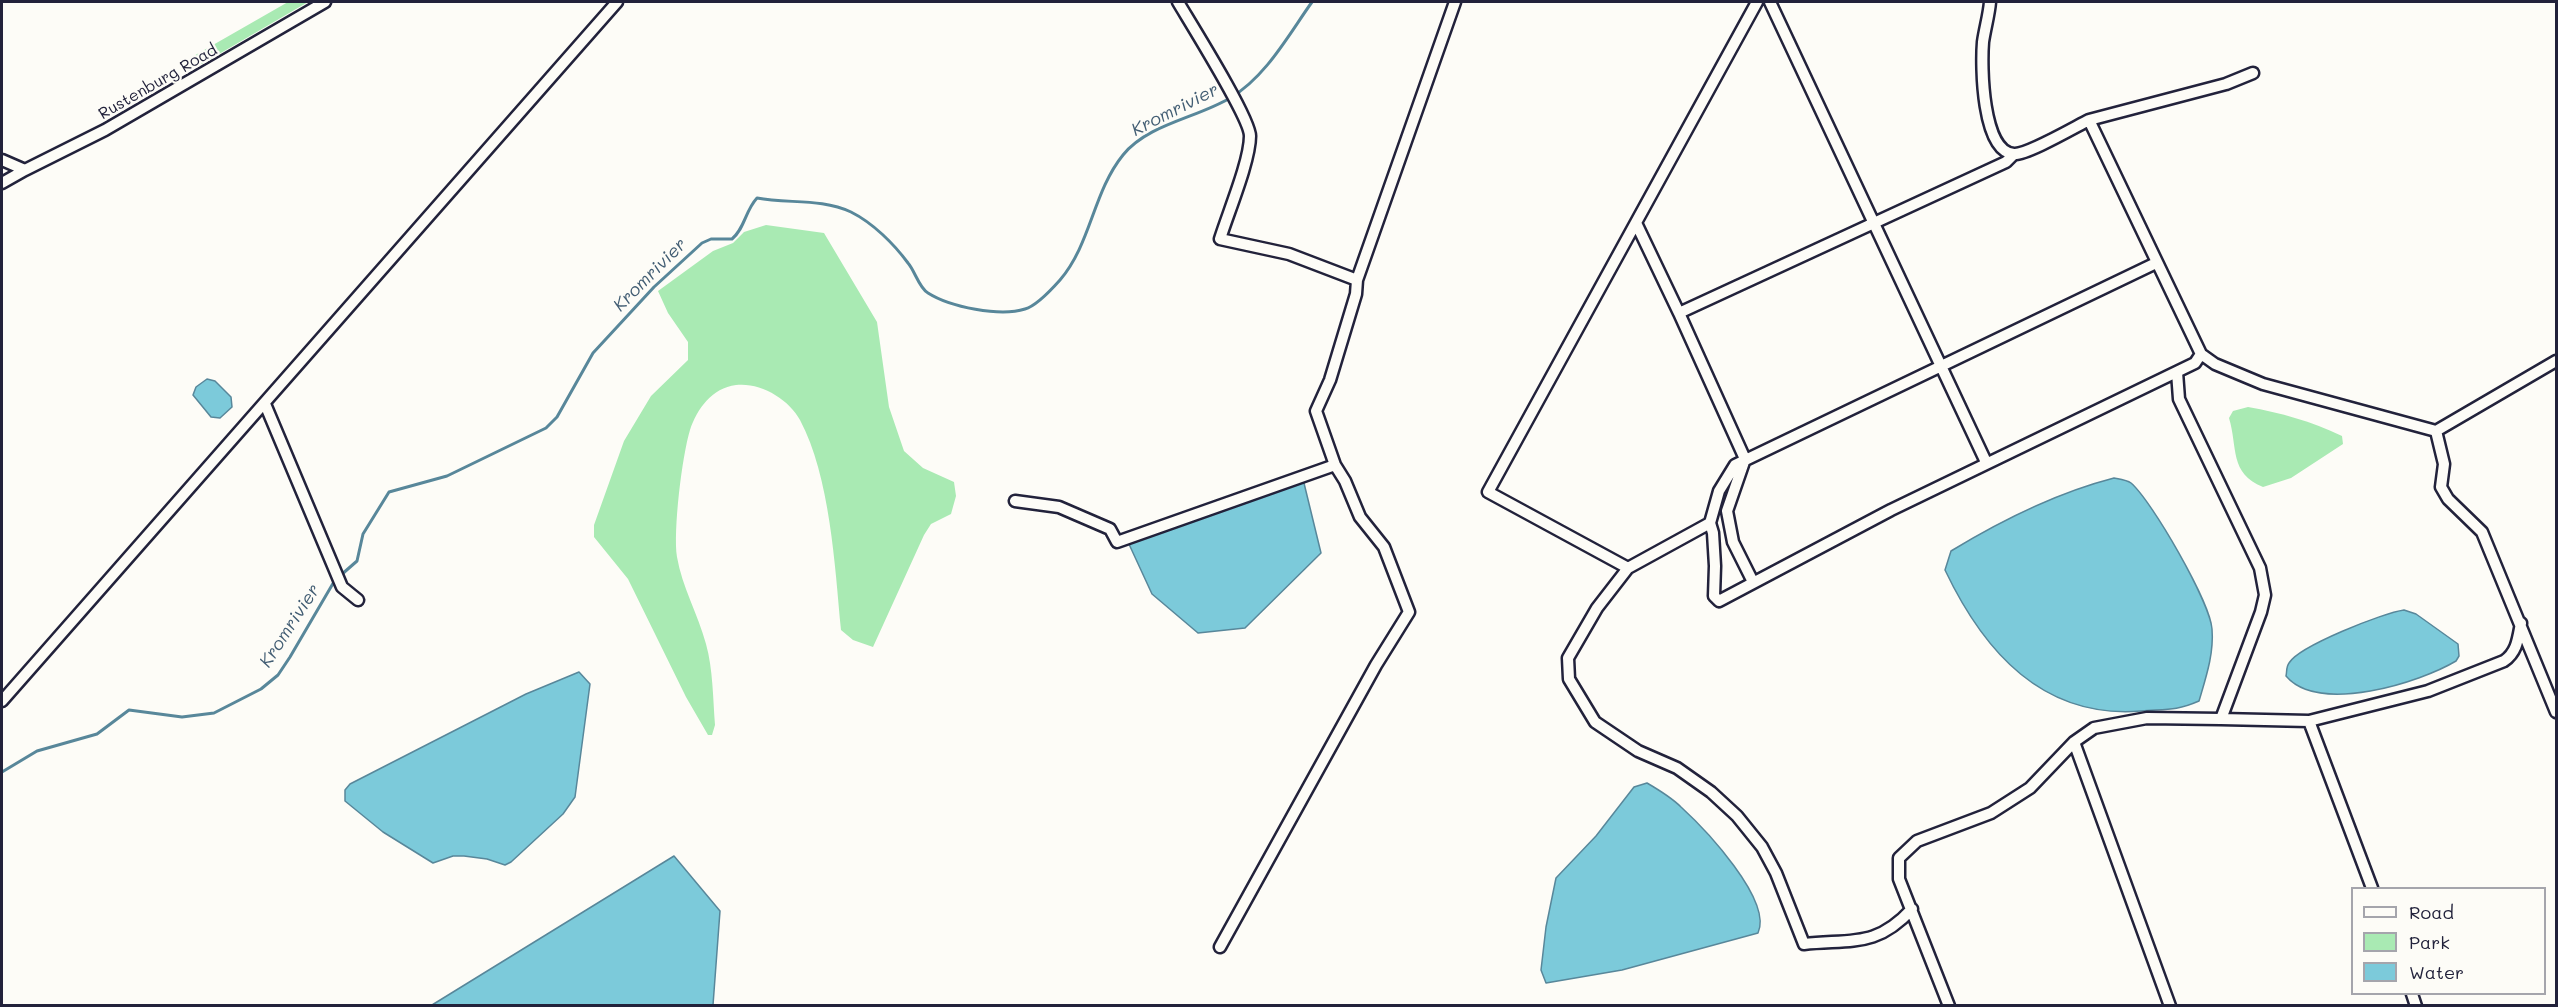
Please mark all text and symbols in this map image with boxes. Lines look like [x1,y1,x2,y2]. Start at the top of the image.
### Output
street label: Rustenburg Road [95,40,221,124]
water label: Kromrivier [1128,79,1222,141]
water label: Kromrivier [609,234,691,316]
water label: Kromrivier [255,580,325,672]
legend [2351,887,2546,995]
text: Road [2409,900,2454,924]
text: Park [2409,930,2450,954]
text: Water [2409,960,2464,984]

